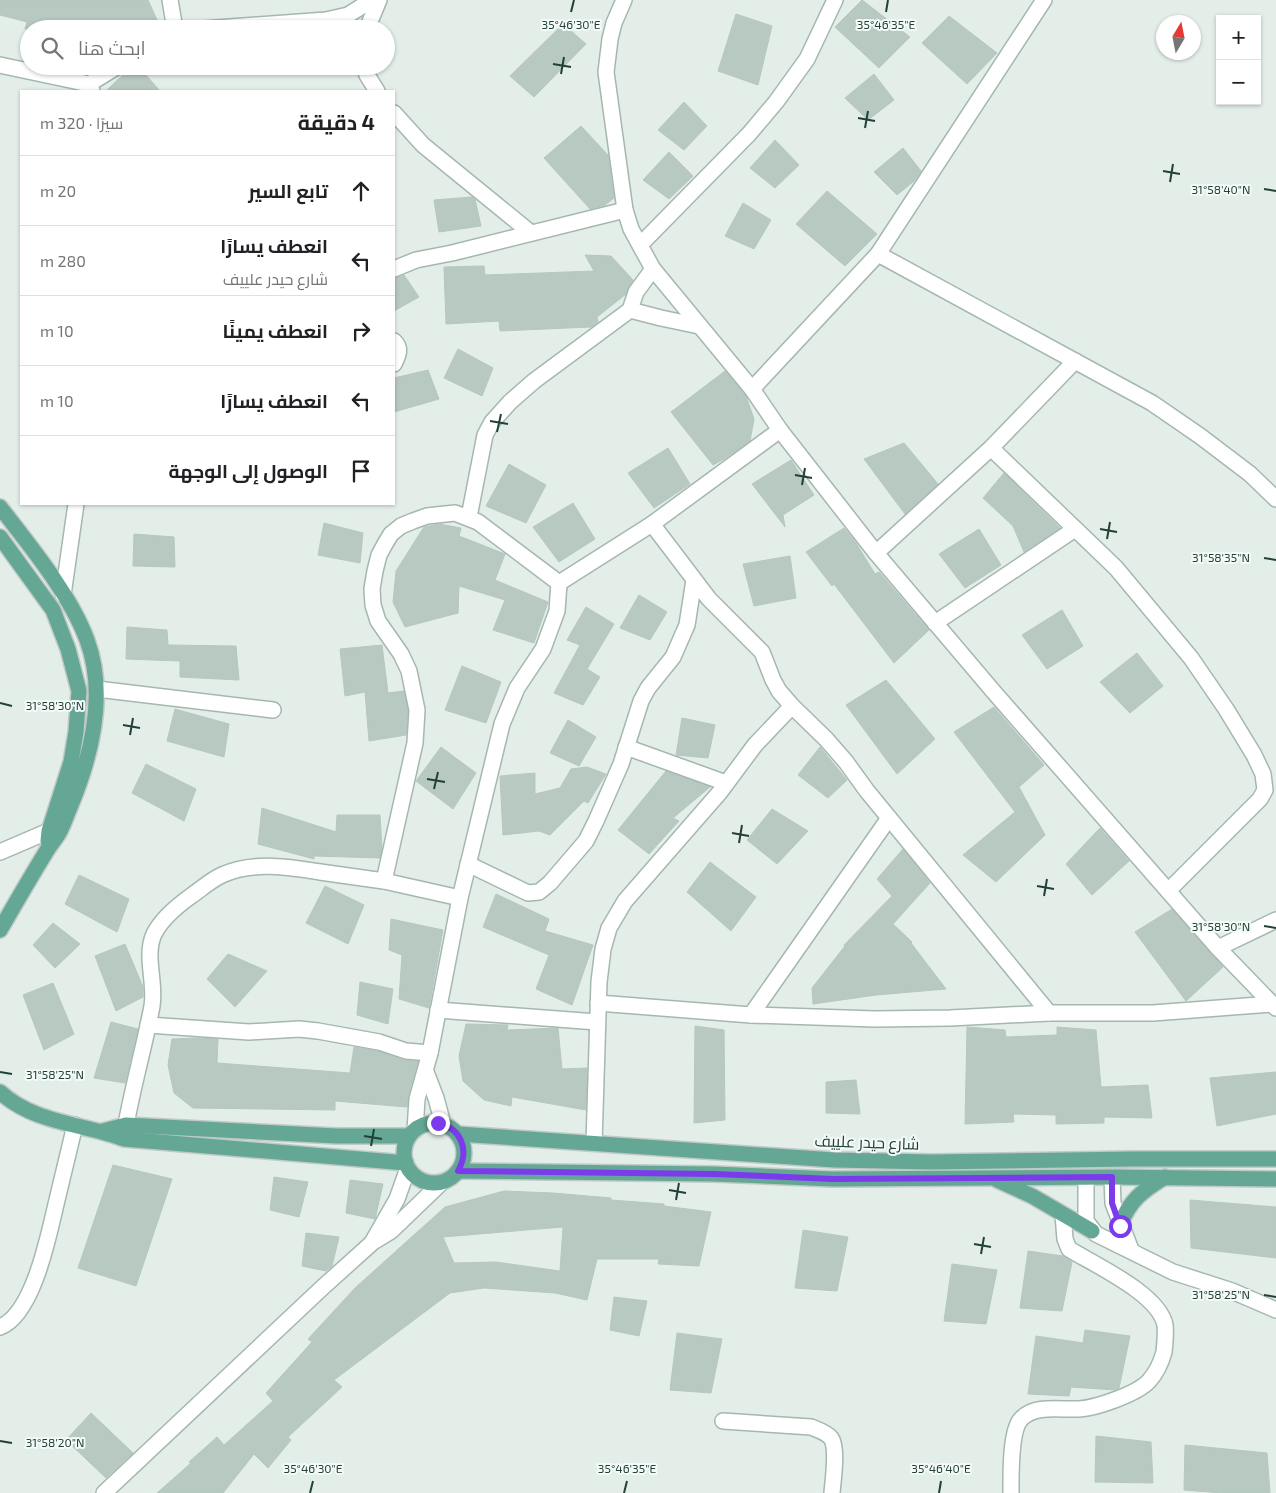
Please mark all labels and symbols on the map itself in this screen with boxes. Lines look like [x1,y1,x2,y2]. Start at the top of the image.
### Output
north arrow [1156,15,1201,60]
text: 35°46'30"E [541,17,601,31]
text: 35°46'35"E [857,17,915,31]
text: 31°58'40"N [1191,182,1251,196]
text: 31°58'35"N [1192,550,1250,564]
text: 31°58'30"N [26,698,84,712]
text: 31°58'30"N [1192,919,1250,933]
text: 31°58'25"N [26,1067,84,1081]
route end [427,1112,450,1135]
street label: شارع حيدر علييف [814,1130,920,1156]
route start [1109,1215,1132,1238]
text: 31°58'25"N [1192,1287,1250,1301]
text: 31°58'20"N [26,1435,84,1449]
text: 35°46'30"E [283,1461,343,1475]
text: 35°46'35"E [598,1461,656,1475]
text: 35°46'40"E [911,1461,971,1475]

